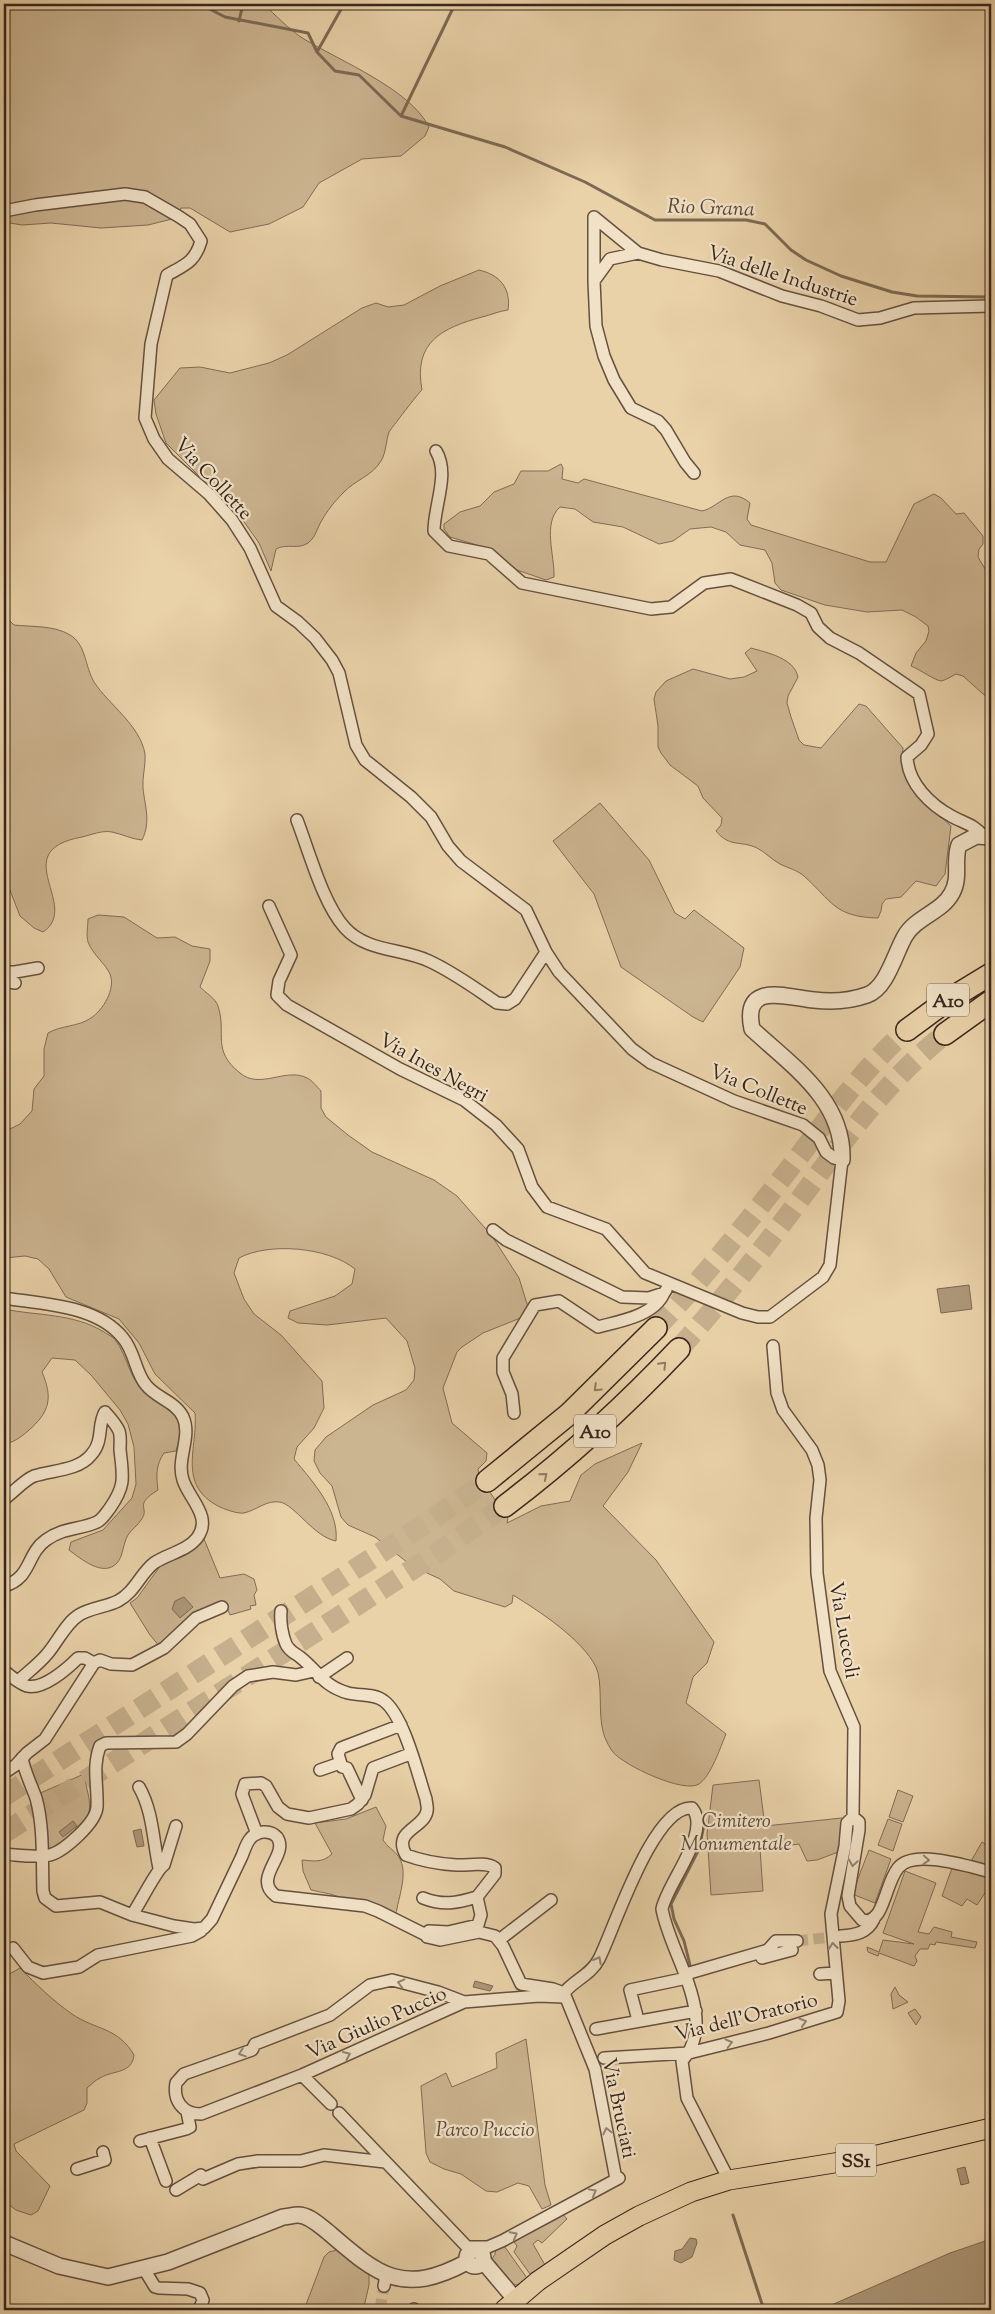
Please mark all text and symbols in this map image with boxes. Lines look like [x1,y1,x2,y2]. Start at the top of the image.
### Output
water label: Rio Grana [667,192,755,226]
street label: Via delle Industrie [703,239,861,315]
street label: Via Collette [166,432,258,528]
road number: A10 [927,984,969,1016]
street label: Via Ines Negri [373,1027,493,1112]
street label: Via Collette [705,1058,812,1124]
one-way arrow [657,1362,666,1371]
one-way arrow [594,1382,603,1391]
road number: A10 [574,1414,616,1448]
one-way arrow [538,1473,547,1481]
street label: Via Luccoli [820,1580,865,1681]
park label: Cimitero Monumentale [681,1808,791,1860]
one-way arrow [923,1854,931,1865]
one-way arrow [849,1858,859,1867]
one-way arrow [828,1942,839,1950]
one-way arrow [592,1956,602,1965]
one-way arrow [397,1978,406,1988]
street label: Via Giulio Puccio [302,1980,452,2068]
street label: Via dell'Oratorio [672,1987,821,2050]
one-way arrow [798,2018,807,2028]
one-way arrow [724,2038,733,2049]
one-way arrow [238,2048,247,2058]
one-way arrow [342,2051,351,2062]
street label: Via Bruciati [593,2056,642,2162]
park label: Parco Puccio [436,2117,534,2146]
one-way arrow [602,2127,613,2136]
road number: SS1 [836,2144,876,2176]
one-way arrow [588,2189,597,2199]
one-way arrow [508,2231,517,2241]

